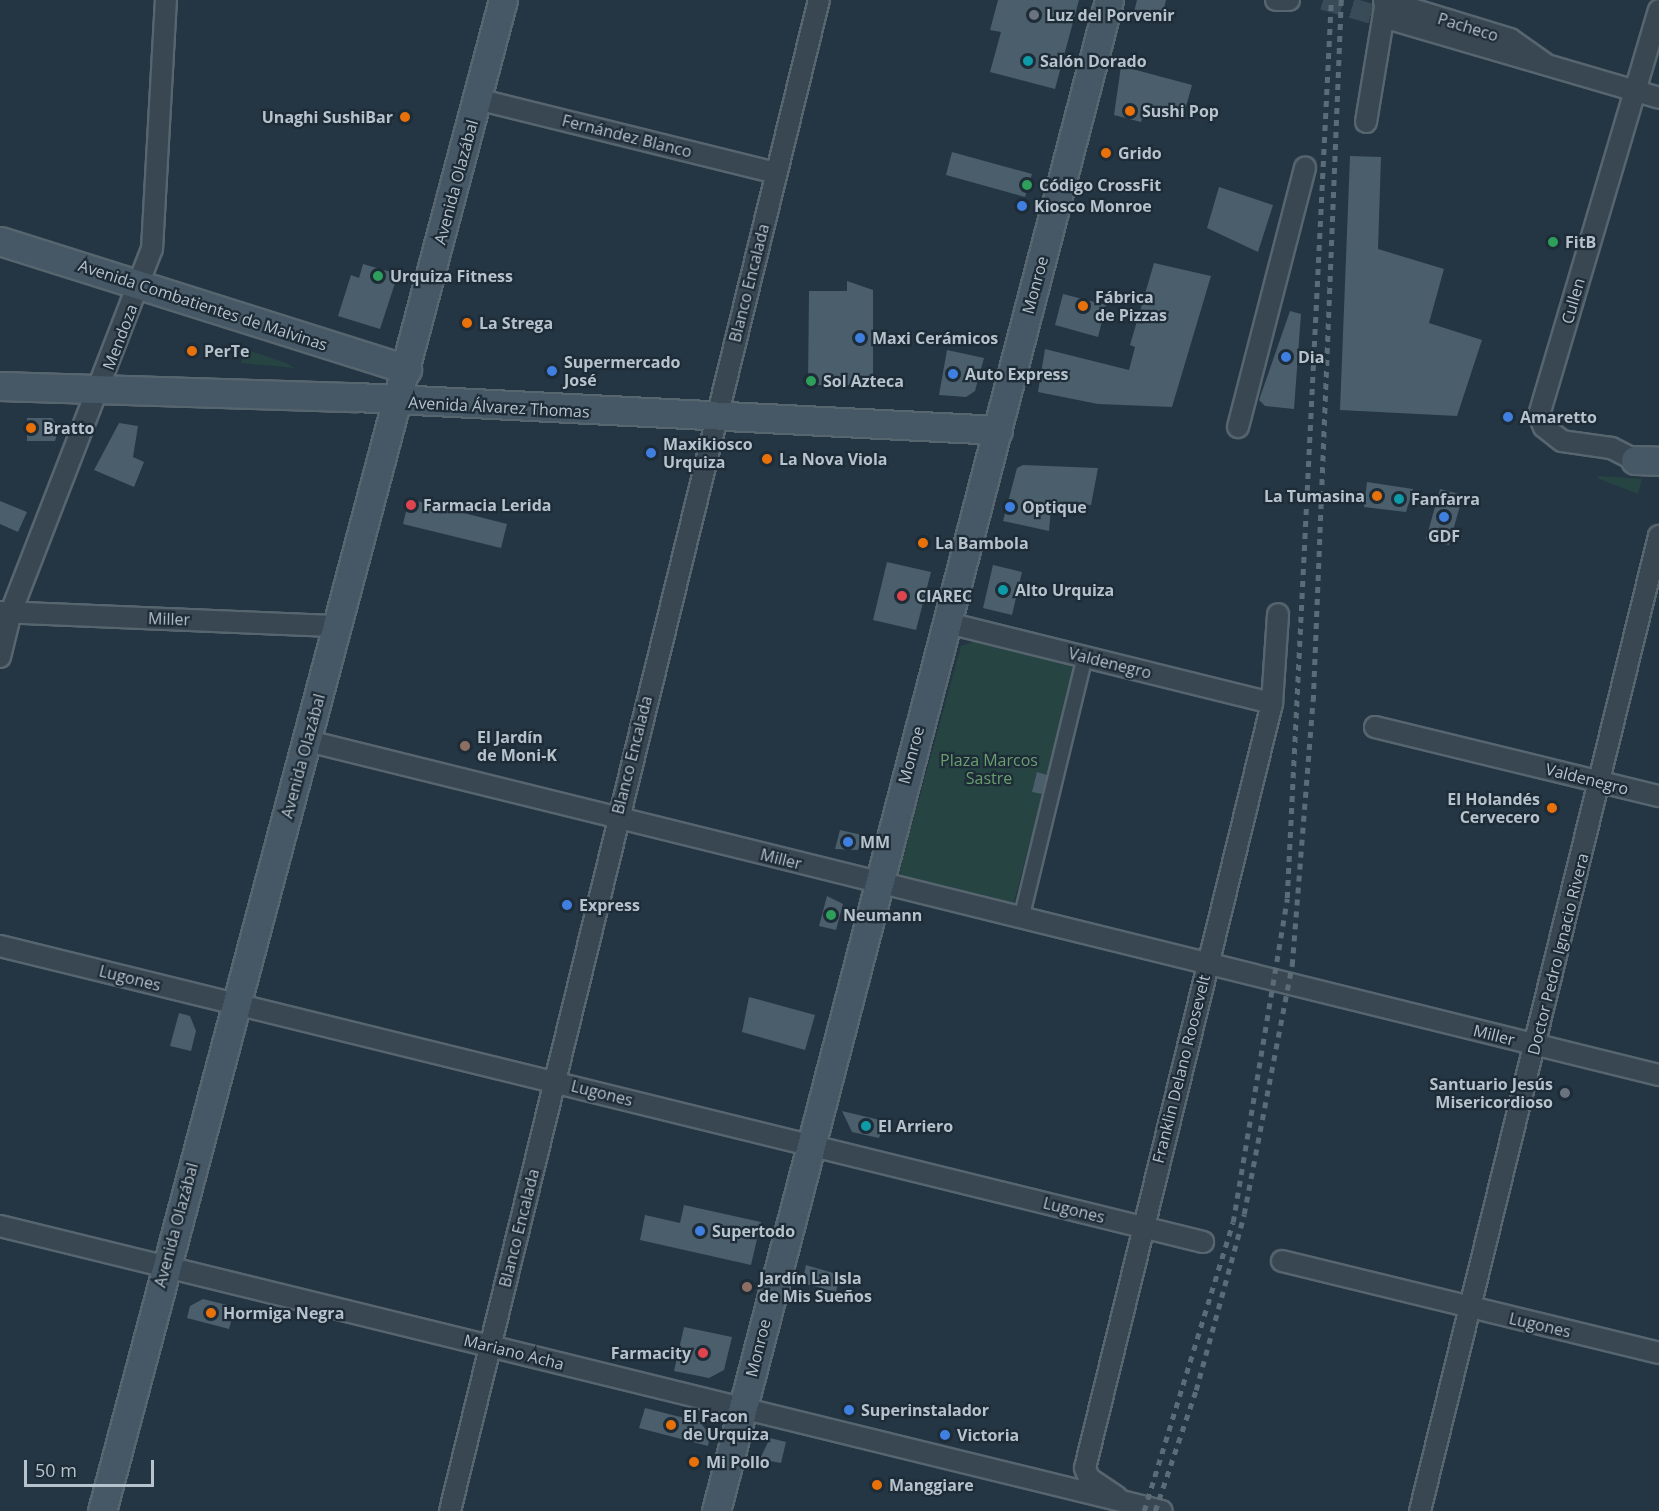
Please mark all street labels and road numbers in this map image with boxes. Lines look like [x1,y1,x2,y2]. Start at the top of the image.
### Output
street label: Pacheco [1435,9,1501,45]
street label: Fernández Blanco [560,111,694,161]
street label: Avenida Olazábal [430,118,482,246]
street label: Blanco Encalada [725,222,773,344]
street label: Monroe [1018,254,1052,316]
street label: Avenida Combatientes de Malvinas [76,256,330,354]
street label: Cullen [1557,276,1589,326]
street label: Mendoza [99,301,141,373]
street label: Avenida Álvarez Thomas [408,393,590,421]
street label: Miller [148,609,190,629]
street label: Valdenegro [1066,643,1154,683]
street label: Avenida Olazábal [277,692,329,820]
street label: Blanco Encalada [608,694,656,816]
street label: Monroe [894,724,928,786]
street label: Valdenegro [1543,759,1631,799]
street label: Miller [758,845,804,873]
street label: Doctor Pedro Ignacio Rivera [1524,851,1592,1057]
street label: Lugones [97,961,163,995]
street label: Franklin Delano Roosevelt [1148,973,1214,1165]
street label: Miller [1471,1021,1517,1049]
street label: Lugones [569,1076,635,1110]
street label: Avenida Olazábal [150,1161,202,1289]
street label: Blanco Encalada [495,1167,543,1289]
street label: Lugones [1041,1193,1107,1227]
street label: Lugones [1507,1309,1573,1341]
street label: Monroe [742,1317,774,1379]
street label: Mariano Acha [462,1330,566,1374]

